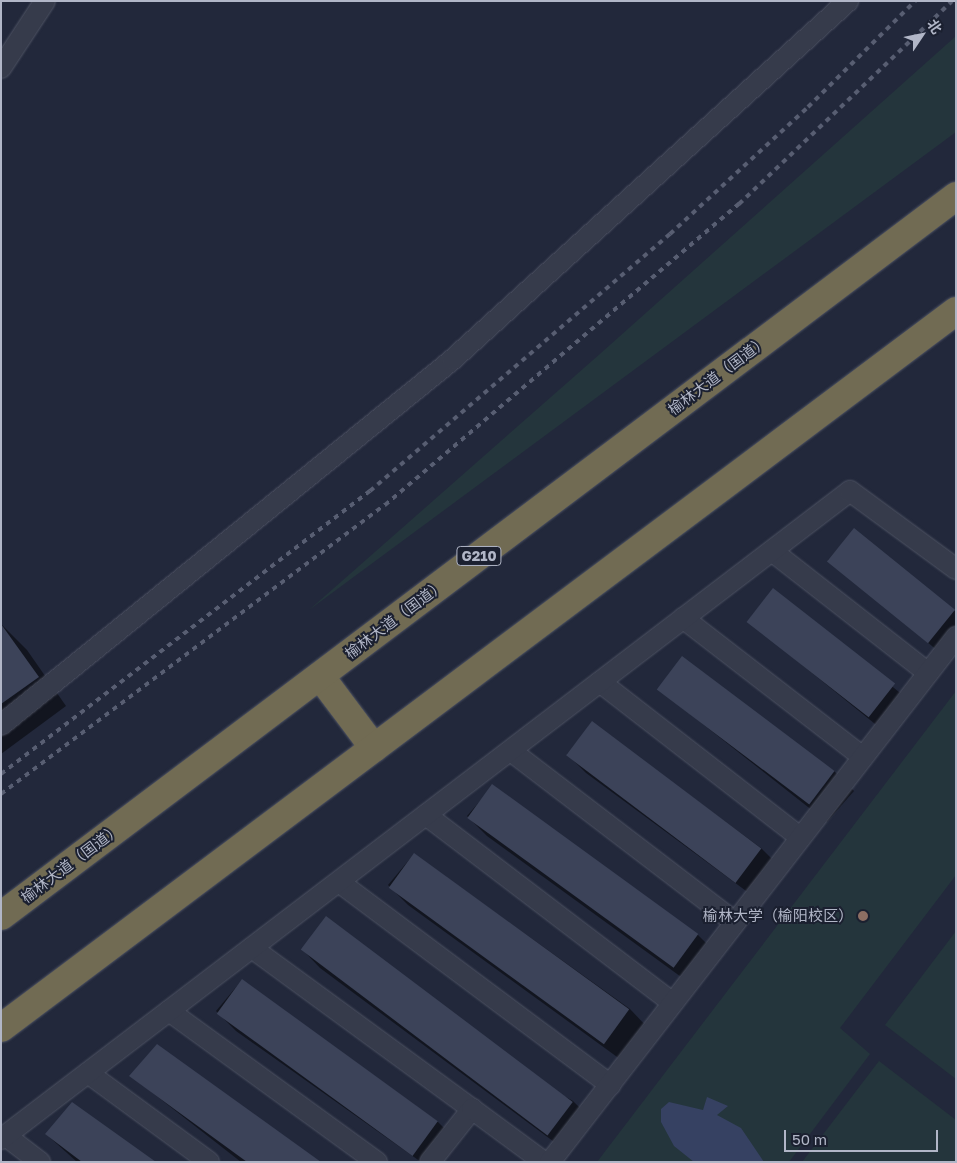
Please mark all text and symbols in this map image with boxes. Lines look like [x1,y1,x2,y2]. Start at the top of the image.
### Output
north arrow [897,10,947,60]
text: 北 [924,16,946,37]
street label: 榆林大道（国道） [665,332,771,418]
road number: G210 [455,544,503,568]
street label: 榆林大道（国道） [342,576,448,662]
street label: 榆林大道（国道） [18,820,124,906]
place label: 榆林大学（榆阳校区） [703,907,853,925]
marker: 榆林大学（榆阳校区） [857,910,869,922]
scale bar [787,1120,941,1152]
text: 50 m [792,1130,827,1148]

